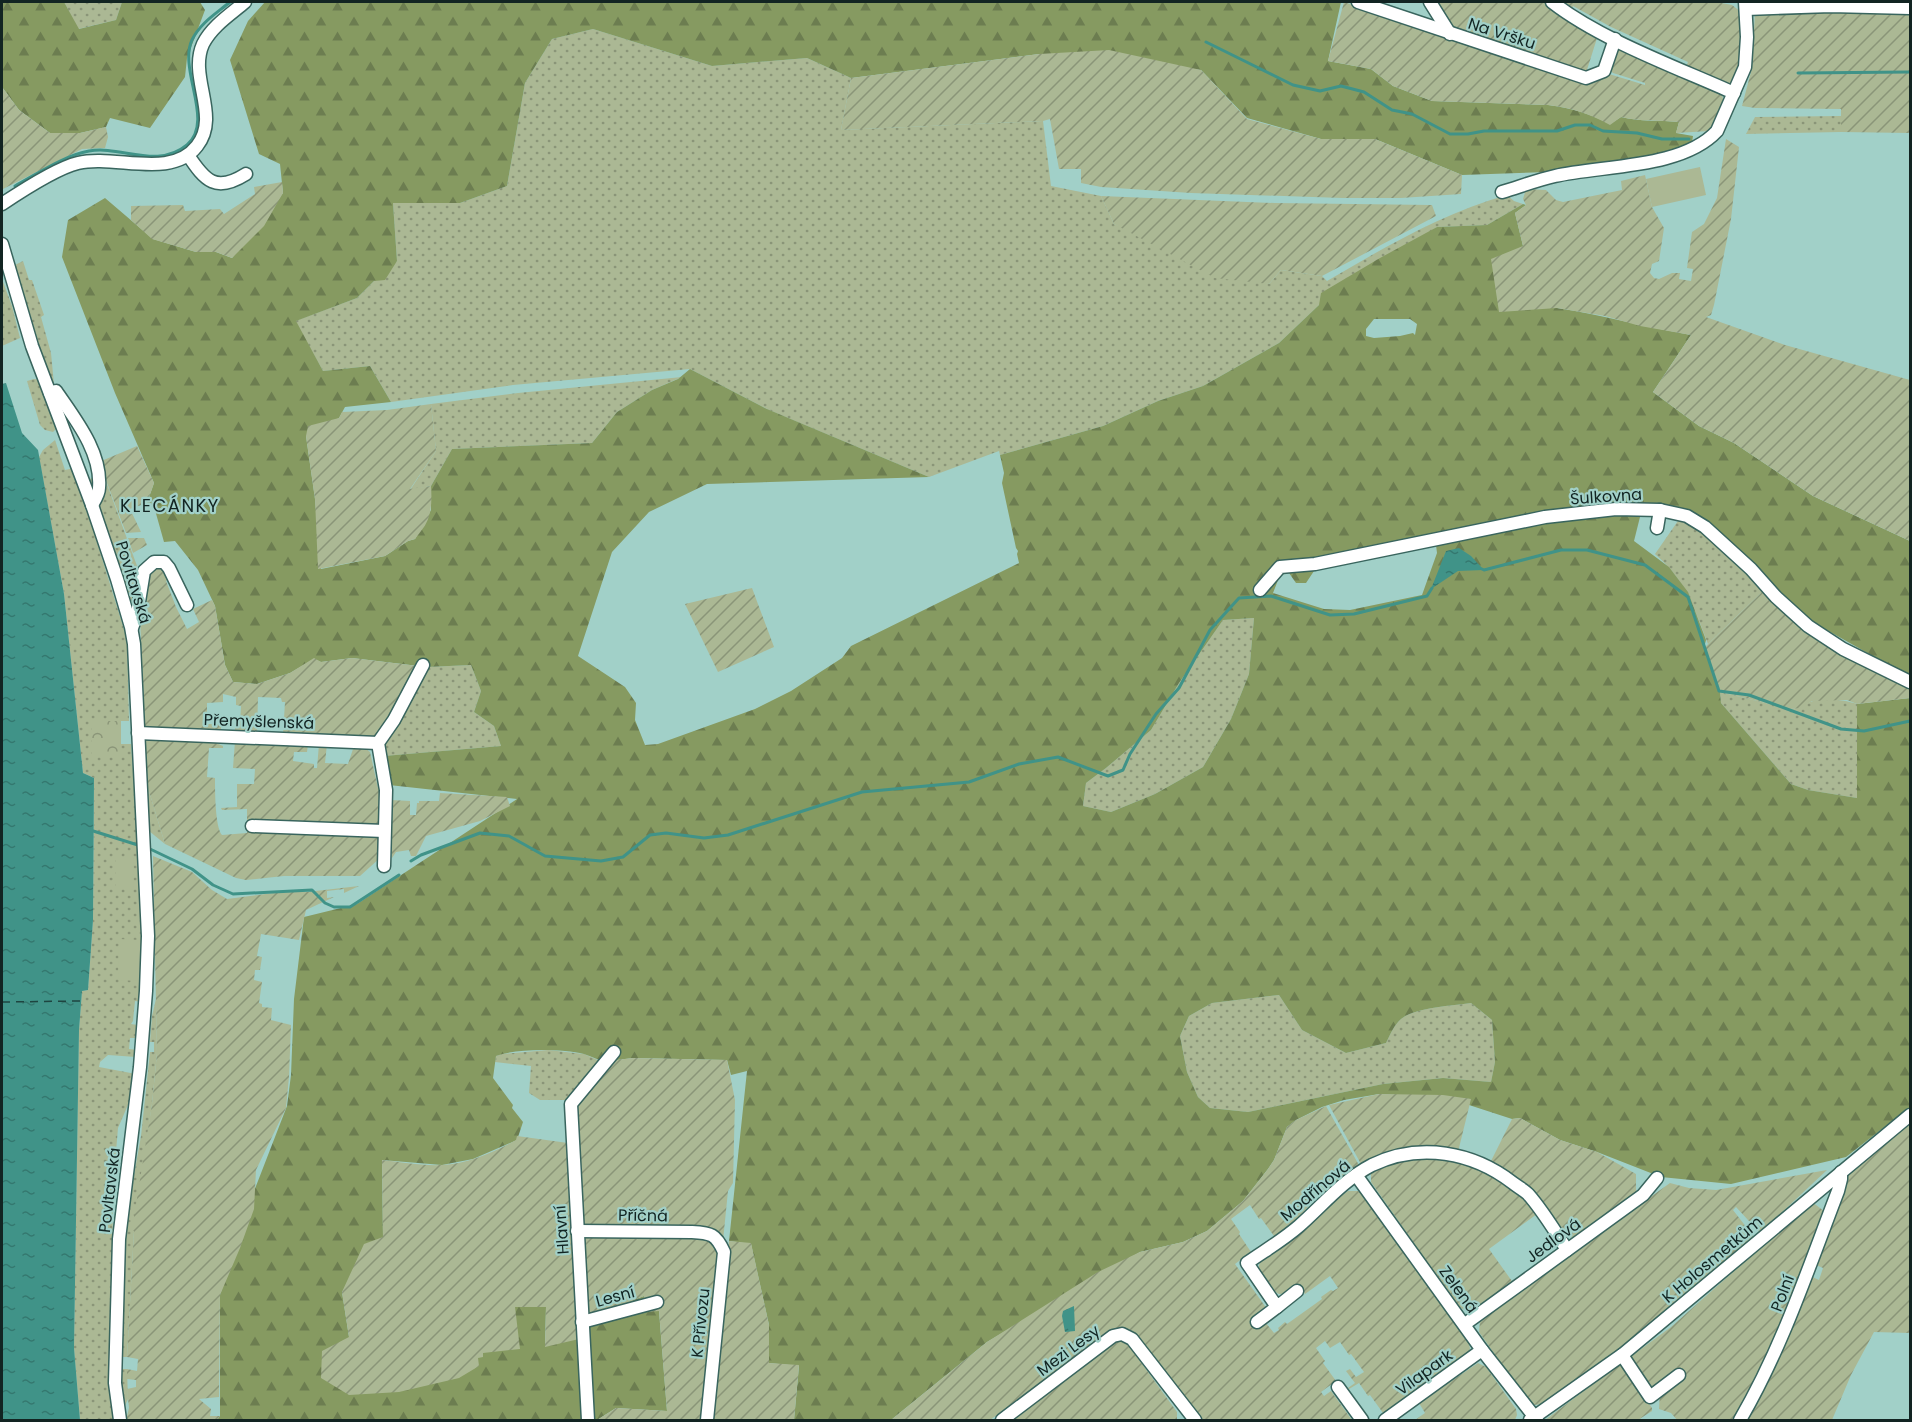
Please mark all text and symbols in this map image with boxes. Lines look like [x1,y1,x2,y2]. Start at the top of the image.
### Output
street label: Na Vršku [1465,12,1539,55]
street label: Šulkovna [1569,483,1643,510]
district label: KLECÁNKY [120,493,220,518]
street label: Povltavská [110,538,157,626]
street label: Přemyšlenská [203,708,315,735]
street label: Povltavská [93,1146,126,1234]
street label: Modřínová [1275,1154,1355,1227]
street label: Příčná [618,1204,668,1227]
street label: Hlavní [548,1205,575,1255]
street label: K Holosmetkům [1657,1210,1768,1308]
street label: Jedlová [1521,1213,1586,1268]
street label: Zelená [1434,1261,1484,1318]
street label: Polní [1765,1271,1800,1315]
street label: Lesní [593,1280,637,1313]
street label: K Přívozu [685,1287,716,1359]
street label: Mezi Lesy [1032,1319,1105,1382]
street label: Vilapark [1391,1343,1458,1401]

